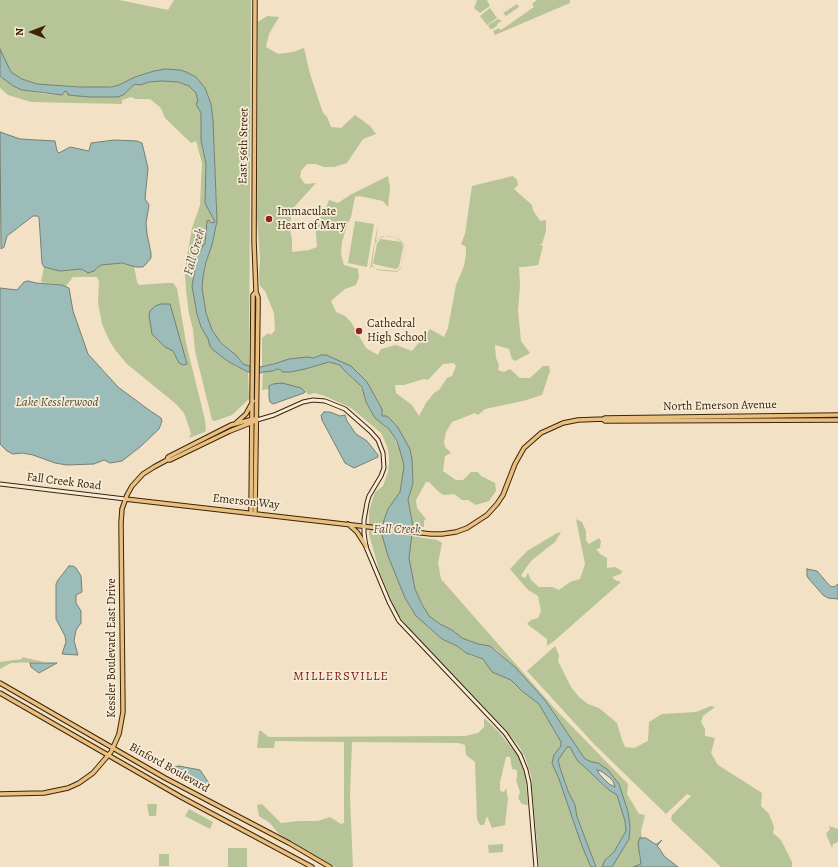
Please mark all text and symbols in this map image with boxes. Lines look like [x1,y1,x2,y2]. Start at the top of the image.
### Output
north arrow [12,12,52,52]
text: N [12,28,27,36]
street label: East 56th Street [236,108,252,184]
place label: Immaculate Heart of Mary [277,205,346,233]
marker: Immaculate Heart of Mary [264,214,274,224]
water label: Fall Creek [181,227,209,277]
place label: Cathedral High School [367,317,427,345]
marker: Cathedral High School [354,326,364,336]
water label: Lake Kesslerwood [16,395,98,411]
street label: North Emerson Avenue [663,398,777,414]
street label: Fall Creek Road [26,470,102,494]
street label: Emerson Way [212,491,280,513]
water label: Fall Creek [373,522,421,538]
street label: Kessler Boulevard East Drive [105,578,119,718]
district label: MILLERSVILLE [293,669,389,685]
street label: Binford Boulevard [126,740,212,796]

